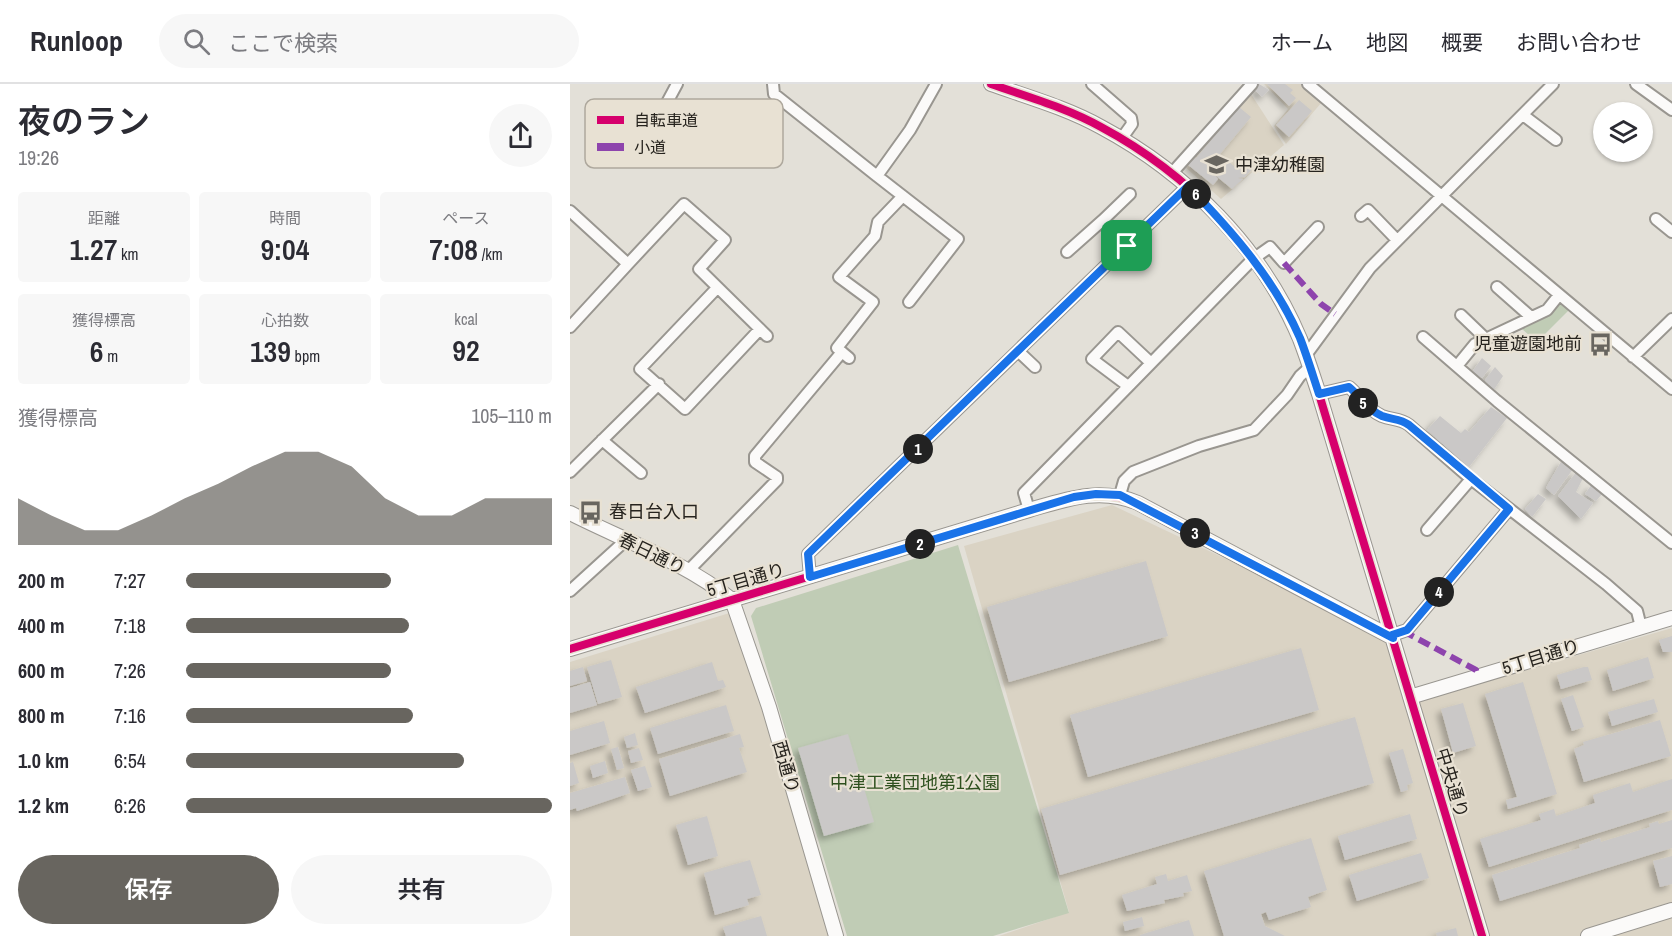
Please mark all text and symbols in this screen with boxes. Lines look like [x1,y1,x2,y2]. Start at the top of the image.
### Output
search box [159,14,579,68]
text: Runloop [30,22,123,60]
icon: search [180,25,213,58]
text: ここで検索 [228,28,338,58]
text: ホーム [1271,28,1333,57]
text: 地図 [1366,28,1408,57]
text: 概要 [1441,28,1483,57]
text: お問い合わせ [1516,28,1642,57]
text: 夜のラン [18,99,150,143]
legend [585,99,783,168]
map controls [1593,102,1653,162]
button: layers [1593,102,1653,162]
button: share [489,104,552,167]
text: 自転車道 [634,109,698,131]
text: 小道 [634,136,666,158]
text: 19:26 [18,144,59,171]
school or university icon: 中津幼稚園 [1204,152,1230,178]
place label: 中津幼稚園 [1235,152,1325,177]
pin: 6 [1181,179,1211,209]
text: 6 [1192,183,1200,205]
text: 距離 [88,207,120,229]
text: 時間 [269,207,301,229]
text: ペース [442,207,490,229]
pin [1101,220,1152,271]
text: 1.27 [69,229,117,269]
text: 9:04 [261,229,309,269]
text: 7:08 [429,229,478,269]
icon: arrive [1110,229,1143,262]
text: km [117,243,139,265]
text: /km [478,243,503,265]
text: kcal [454,308,478,330]
text: 獲得標高 [72,309,136,331]
text: 心拍数 [261,309,309,331]
text: 92 [452,330,480,370]
text: 6 [90,331,104,371]
text: 139 [250,331,291,371]
place label: 児童遊園地前 [1474,331,1582,356]
bus stop icon: 児童遊園地前 [1587,331,1613,357]
text: m [104,345,118,367]
text: bpm [291,345,320,367]
pin: 5 [1348,388,1378,418]
text: 5 [1359,392,1367,414]
text: 105–110 m [471,402,552,429]
text: 獲得標高 [18,404,98,431]
pin: 1 [903,434,933,464]
text: 1 [914,438,922,460]
bus stop icon: 春日台入口 [578,499,604,525]
place label: 春日台入口 [609,499,699,524]
pin: 3 [1180,518,1210,548]
text: 3 [1191,522,1199,544]
street label: 春日通り [614,527,690,581]
pin: 2 [905,529,935,559]
text: 2 [916,533,924,555]
street label: 5丁目通り [704,556,788,603]
text: 200 m [18,567,65,594]
text: 7:27 [114,567,146,594]
pin: 4 [1424,577,1454,607]
text: 4 [1435,581,1443,603]
text: 400 m [18,612,65,639]
text: 7:18 [114,612,146,639]
street label: 5丁目通り [1499,633,1583,680]
text: 600 m [18,657,65,684]
text: 7:26 [114,657,146,684]
text: 800 m [18,702,65,729]
text: 7:16 [114,702,146,729]
street label: 西通り [767,737,806,796]
street label: 中央通り [1430,745,1475,821]
text: 1.0 km [18,747,69,774]
text: 6:54 [114,747,146,774]
park label: 中津工業団地第1公園 [830,770,1000,795]
text: 1.2 km [18,792,69,819]
text: 6:26 [114,792,146,819]
button: 保存 [18,855,279,924]
button: 共有 [291,855,552,924]

